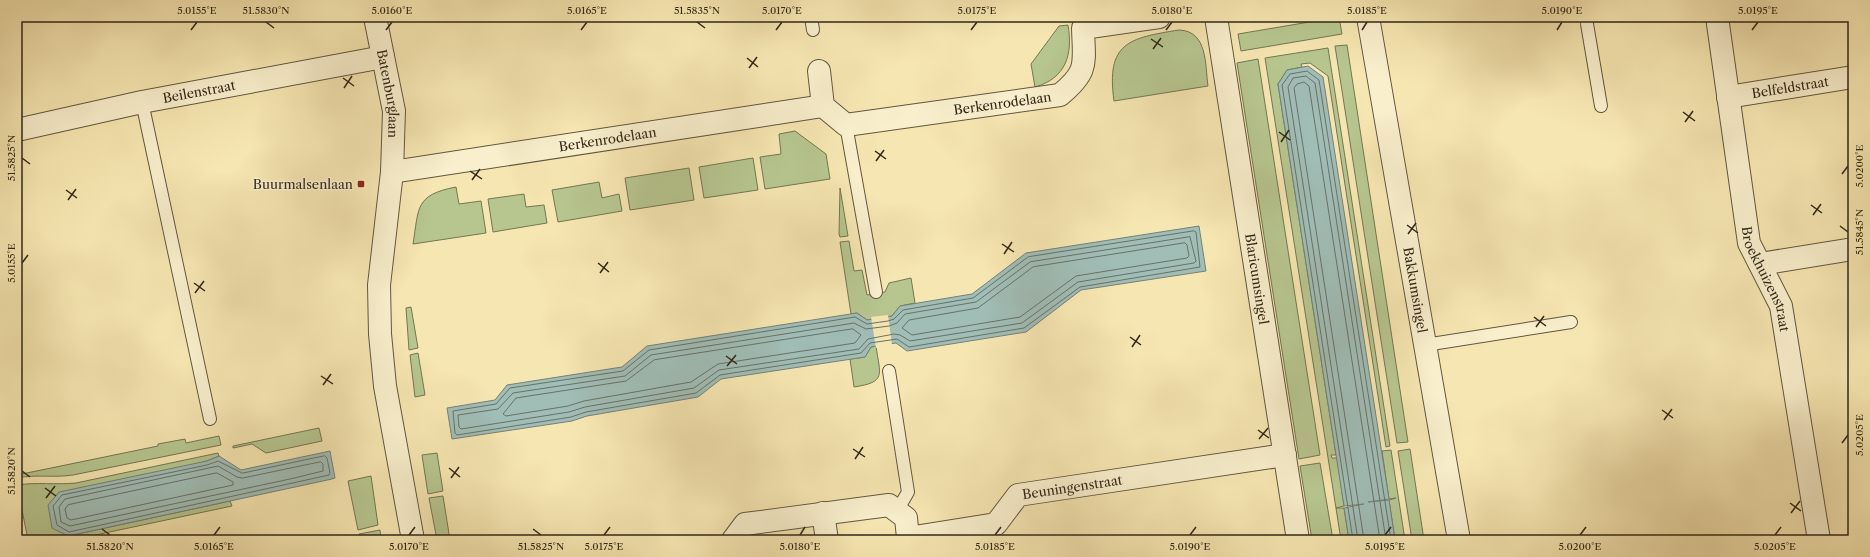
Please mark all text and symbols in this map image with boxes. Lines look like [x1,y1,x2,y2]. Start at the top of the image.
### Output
text: 5.0155°E [177,4,217,17]
text: 51.5830°N [242,4,290,17]
text: 5.0160°E [372,4,413,17]
text: 5.0165°E [567,4,607,17]
text: 51.5835°N [674,4,720,17]
text: 5.0170°E [762,4,802,17]
text: 5.0175°E [958,4,997,17]
text: 5.0180°E [1152,4,1193,17]
text: 5.0185°E [1347,4,1387,17]
text: 5.0190°E [1542,4,1583,17]
text: 5.0195°E [1738,4,1778,17]
street label: Batenburglaan [374,48,402,138]
street label: Belfeldstraat [1751,73,1830,101]
street label: Beilenstraat [161,77,237,106]
street label: Berkenrodelaan [953,88,1052,118]
street label: Berkenrodelaan [558,124,657,154]
text: 51.5825°N [5,135,18,181]
text: 5.0200°E [1853,144,1866,187]
place label: Buurmalsenlaan [253,176,353,192]
marker: Buurmalsenlaan [356,179,366,189]
text: 51.5845°N [1853,209,1866,255]
street label: Broekhuizenstraat [1739,225,1793,333]
street label: Blaricumsingel [1242,232,1272,326]
text: 5.0155°E [5,243,18,283]
street label: Bakkumsingel [1400,246,1431,334]
text: 5.0205°E [1853,414,1866,456]
text: 51.5820°N [5,447,18,495]
street label: Beuningenstraat [1021,471,1124,502]
text: 51.5820°N [86,540,134,553]
text: 5.0165°E [194,540,234,553]
text: 5.0170°E [389,540,429,553]
text: 51.5825°N [518,540,564,553]
text: 5.0175°E [585,540,624,553]
text: 5.0180°E [780,540,821,553]
text: 5.0185°E [975,540,1015,553]
text: 5.0190°E [1170,540,1211,553]
text: 5.0195°E [1365,540,1405,553]
text: 5.0200°E [1559,540,1602,553]
text: 5.0205°E [1754,540,1796,553]

